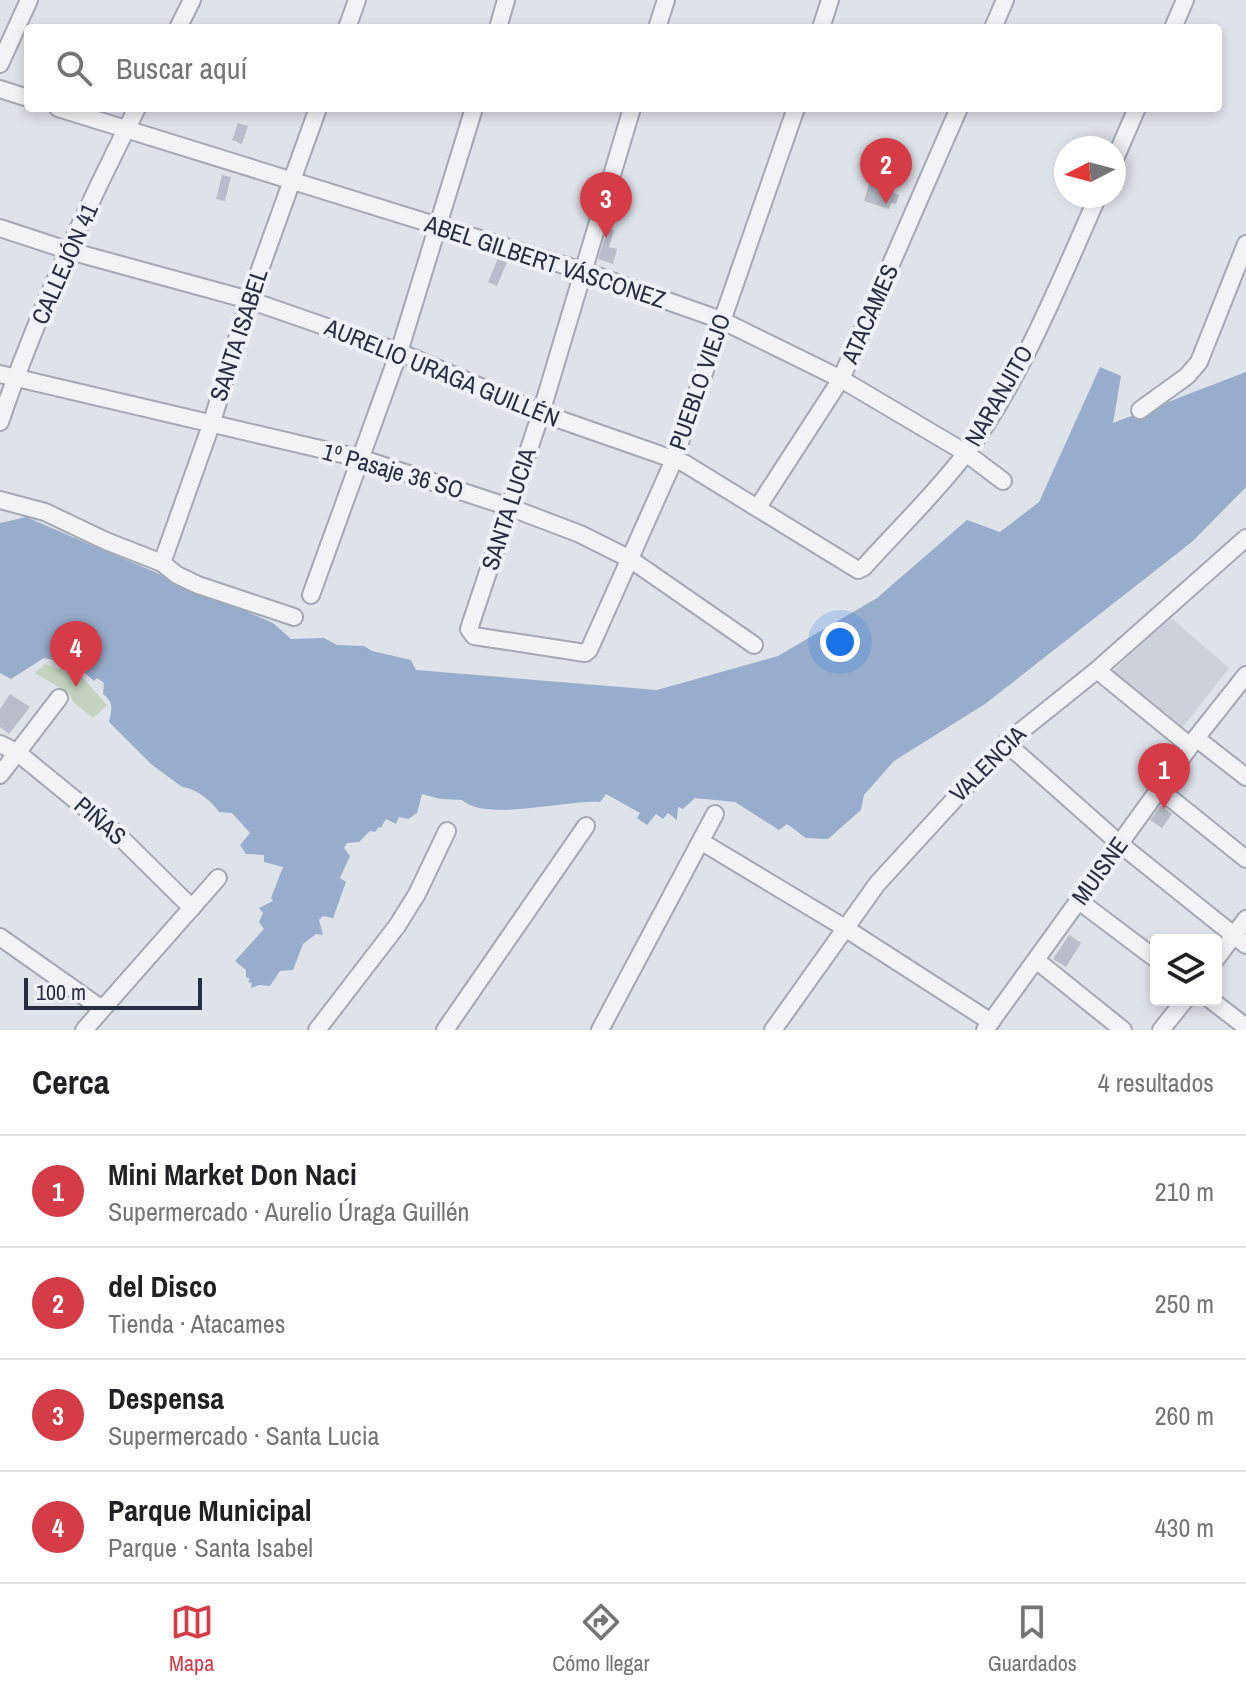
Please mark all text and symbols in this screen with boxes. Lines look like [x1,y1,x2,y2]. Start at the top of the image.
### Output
search box [24,24,1222,112]
icon: search [52,46,96,90]
text: Buscar aquí [116,48,247,88]
north arrow [1054,136,1126,208]
pin: 2 [860,138,912,204]
pin: 3 [580,172,632,238]
street label: CALLEJÓN 41 [23,198,105,329]
street label: ABEL GILBERT VÁSCONEZ [420,207,670,315]
street label: ATACAMES [833,259,905,369]
street label: SANTA ISABEL [202,264,275,405]
street label: PUEBLO VIEJO [661,309,737,454]
street label: AURELIO URAGA GUILLÉN [319,310,564,434]
street label: NARANJITO [956,339,1040,452]
street label: 1º Pasaje 36 SO [319,435,467,505]
street label: SANTA LUCIA [473,443,543,574]
pin: 4 [50,621,102,687]
your location [820,622,860,662]
street label: VALENCIA [942,717,1033,809]
pin: 1 [1138,743,1190,809]
street label: PIÑAS [68,789,133,852]
street label: MUISNE [1064,830,1135,911]
map controls [1150,934,1222,1006]
button: layers [1150,934,1222,1006]
scale bar [24,974,202,1010]
text: 100 m [36,977,86,1007]
text: Cerca [32,1059,110,1105]
text: 4 resultados [1098,1065,1214,1100]
text: Mini Market Don Naci [108,1154,357,1194]
text: 1 [52,1174,64,1209]
text: 210 m [1155,1174,1214,1209]
text: Supermercado · Aurelio Úraga Guillén [108,1194,469,1229]
text: del Disco [108,1266,217,1306]
text: 2 [52,1286,64,1321]
text: 250 m [1155,1286,1214,1321]
text: Tienda · Atacames [108,1306,285,1341]
text: Despensa [108,1378,224,1418]
text: 3 [52,1398,64,1433]
text: 260 m [1155,1398,1214,1433]
text: Supermercado · Santa Lucia [108,1418,379,1453]
text: Parque Municipal [108,1490,312,1530]
text: 4 [52,1510,64,1545]
text: 430 m [1155,1510,1214,1545]
text: Parque · Santa Isabel [108,1530,313,1565]
tab: Mapa [169,1600,214,1678]
tab: Cómo llegar [552,1600,650,1678]
tab: Guardados [988,1600,1077,1678]

